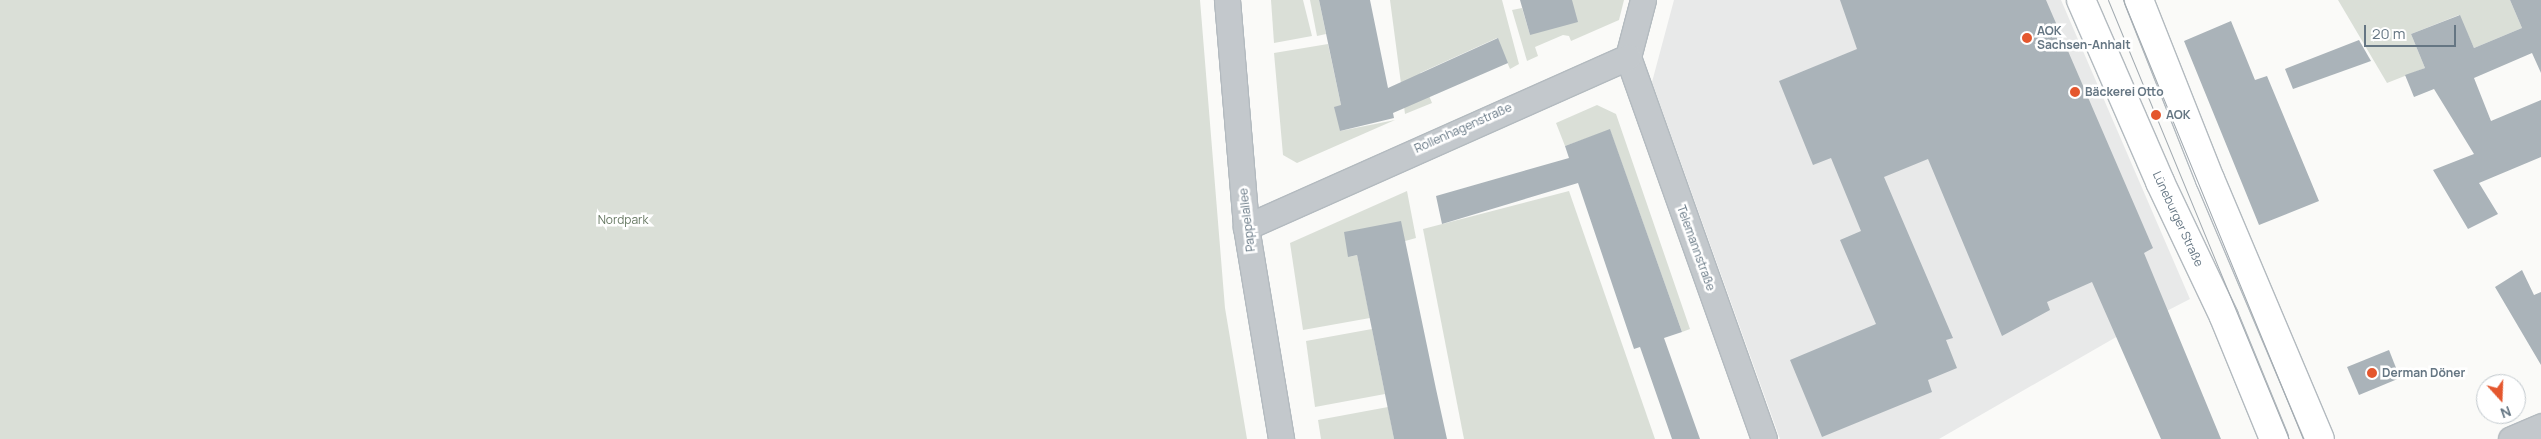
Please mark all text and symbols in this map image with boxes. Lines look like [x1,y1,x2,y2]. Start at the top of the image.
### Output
scale bar [2366,15,2458,47]
text: 20 m [2372,23,2405,44]
place label: AOK Sachsen-Anhalt [2037,24,2131,52]
marker: AOK Sachsen-Anhalt [2021,32,2033,44]
place label: Bäckerei Otto [2085,85,2164,99]
marker: Bäckerei Otto [2069,86,2081,98]
street label: Rollenhagenstraße [1412,100,1514,156]
place label: AOK [2166,108,2191,122]
marker: AOK [2150,109,2162,121]
street label: Lüneburger Straße [2150,169,2206,269]
street label: Pappelallee [1236,187,1258,253]
street label: Telemannstraße [1674,203,1718,293]
park label: Nordpark [598,213,648,227]
place label: Derman Döner [2382,366,2465,380]
marker: Derman Döner [2366,367,2378,379]
north arrow [2476,374,2526,424]
text: N [2498,402,2514,423]

